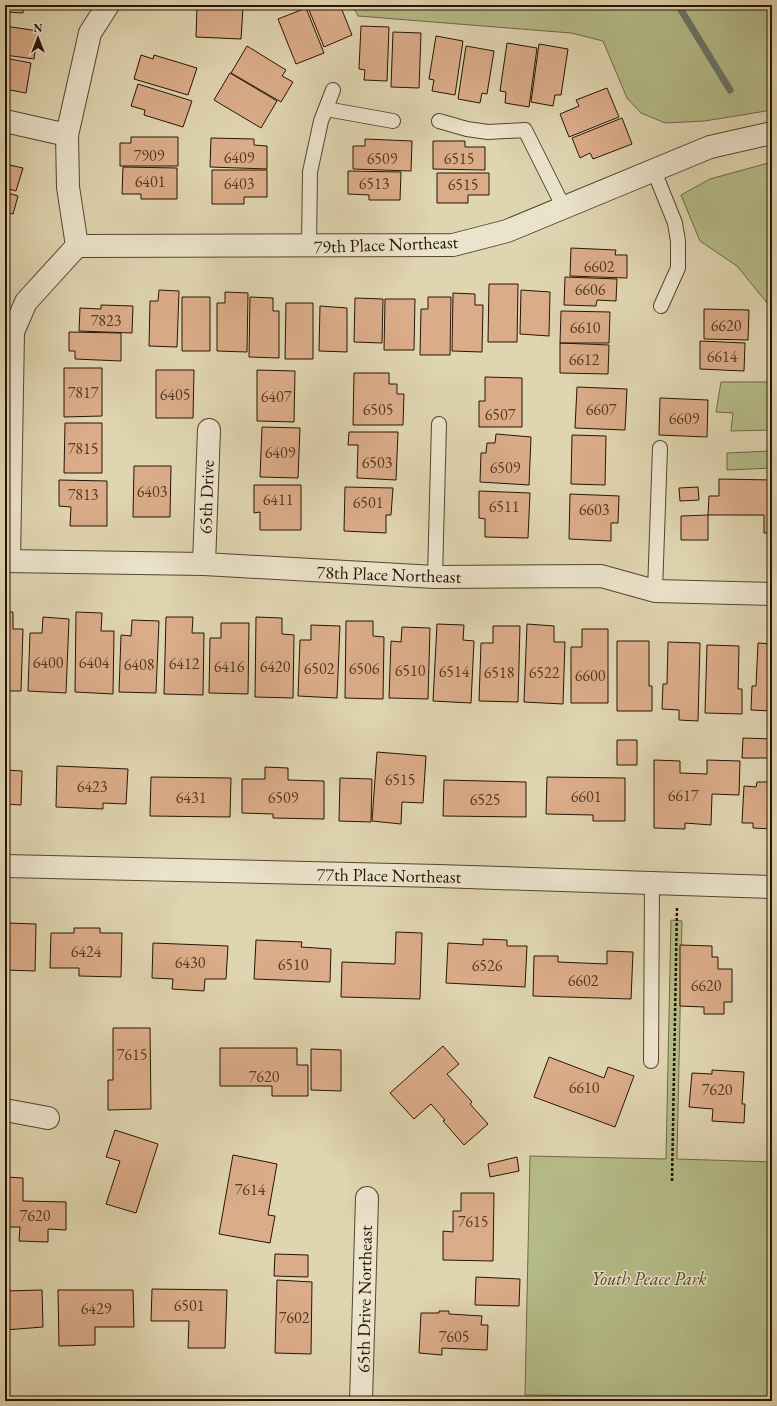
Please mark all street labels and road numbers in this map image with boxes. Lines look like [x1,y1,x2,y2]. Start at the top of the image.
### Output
street label: 79th Place Northeast [313,230,459,258]
street label: 65th Drive [193,459,219,535]
street label: 78th Place Northeast [316,560,462,588]
street label: 77th Place Northeast [317,862,462,888]
street label: 65th Drive Northeast [351,1225,377,1373]

